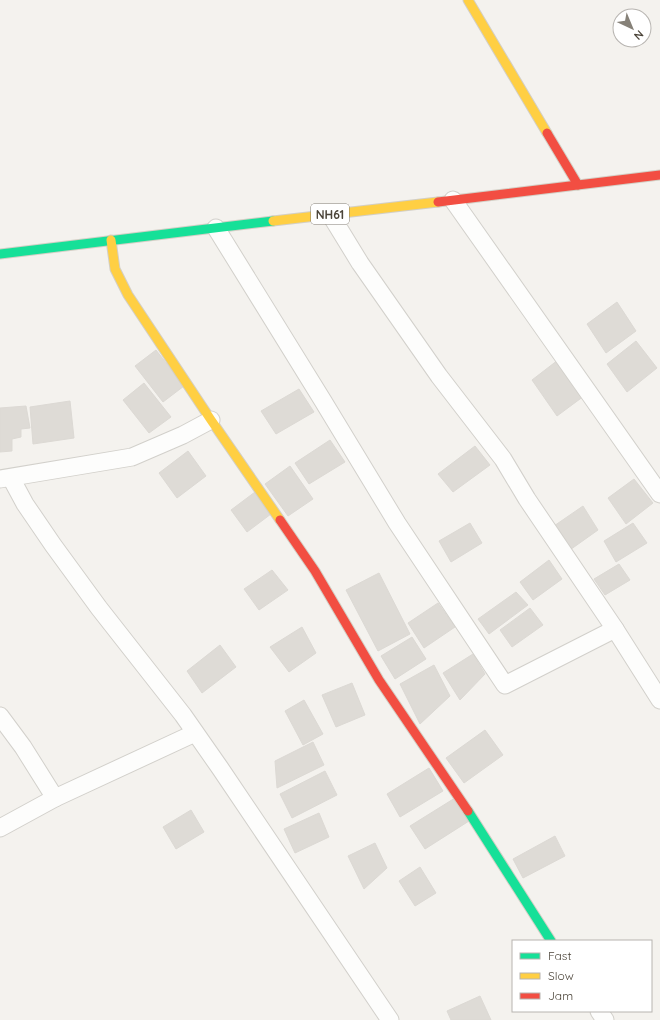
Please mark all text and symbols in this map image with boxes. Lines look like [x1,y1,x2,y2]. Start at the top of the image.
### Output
north arrow [612,8,652,48]
text: N [631,27,647,43]
road number: NH61 [311,204,349,224]
legend [512,940,652,1012]
text: Fast [548,948,572,963]
text: Slow [548,968,574,983]
text: Jam [548,988,573,1003]

